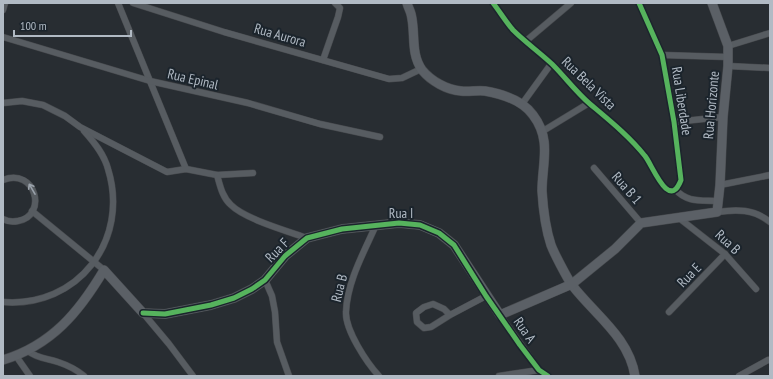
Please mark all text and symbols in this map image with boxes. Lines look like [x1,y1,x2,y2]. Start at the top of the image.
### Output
scale bar [14,12,131,38]
text: 100 m [20,18,47,33]
street label: Rua Aurora [252,19,308,51]
street label: Rua Bela Vista [558,53,620,113]
street label: Rua Epinal [166,64,221,94]
street label: Rua Liberdade [668,65,696,137]
street label: Rua Horizonte [699,70,723,140]
street label: Rua B 1 [608,168,646,208]
one-way arrow [27,183,35,195]
street label: Rua I [389,204,413,222]
street label: Rua B [712,226,744,258]
street label: Rua F [261,234,293,266]
street label: Rua E [673,259,705,291]
street label: Rua B [327,272,351,304]
street label: Rua A [510,314,541,347]

